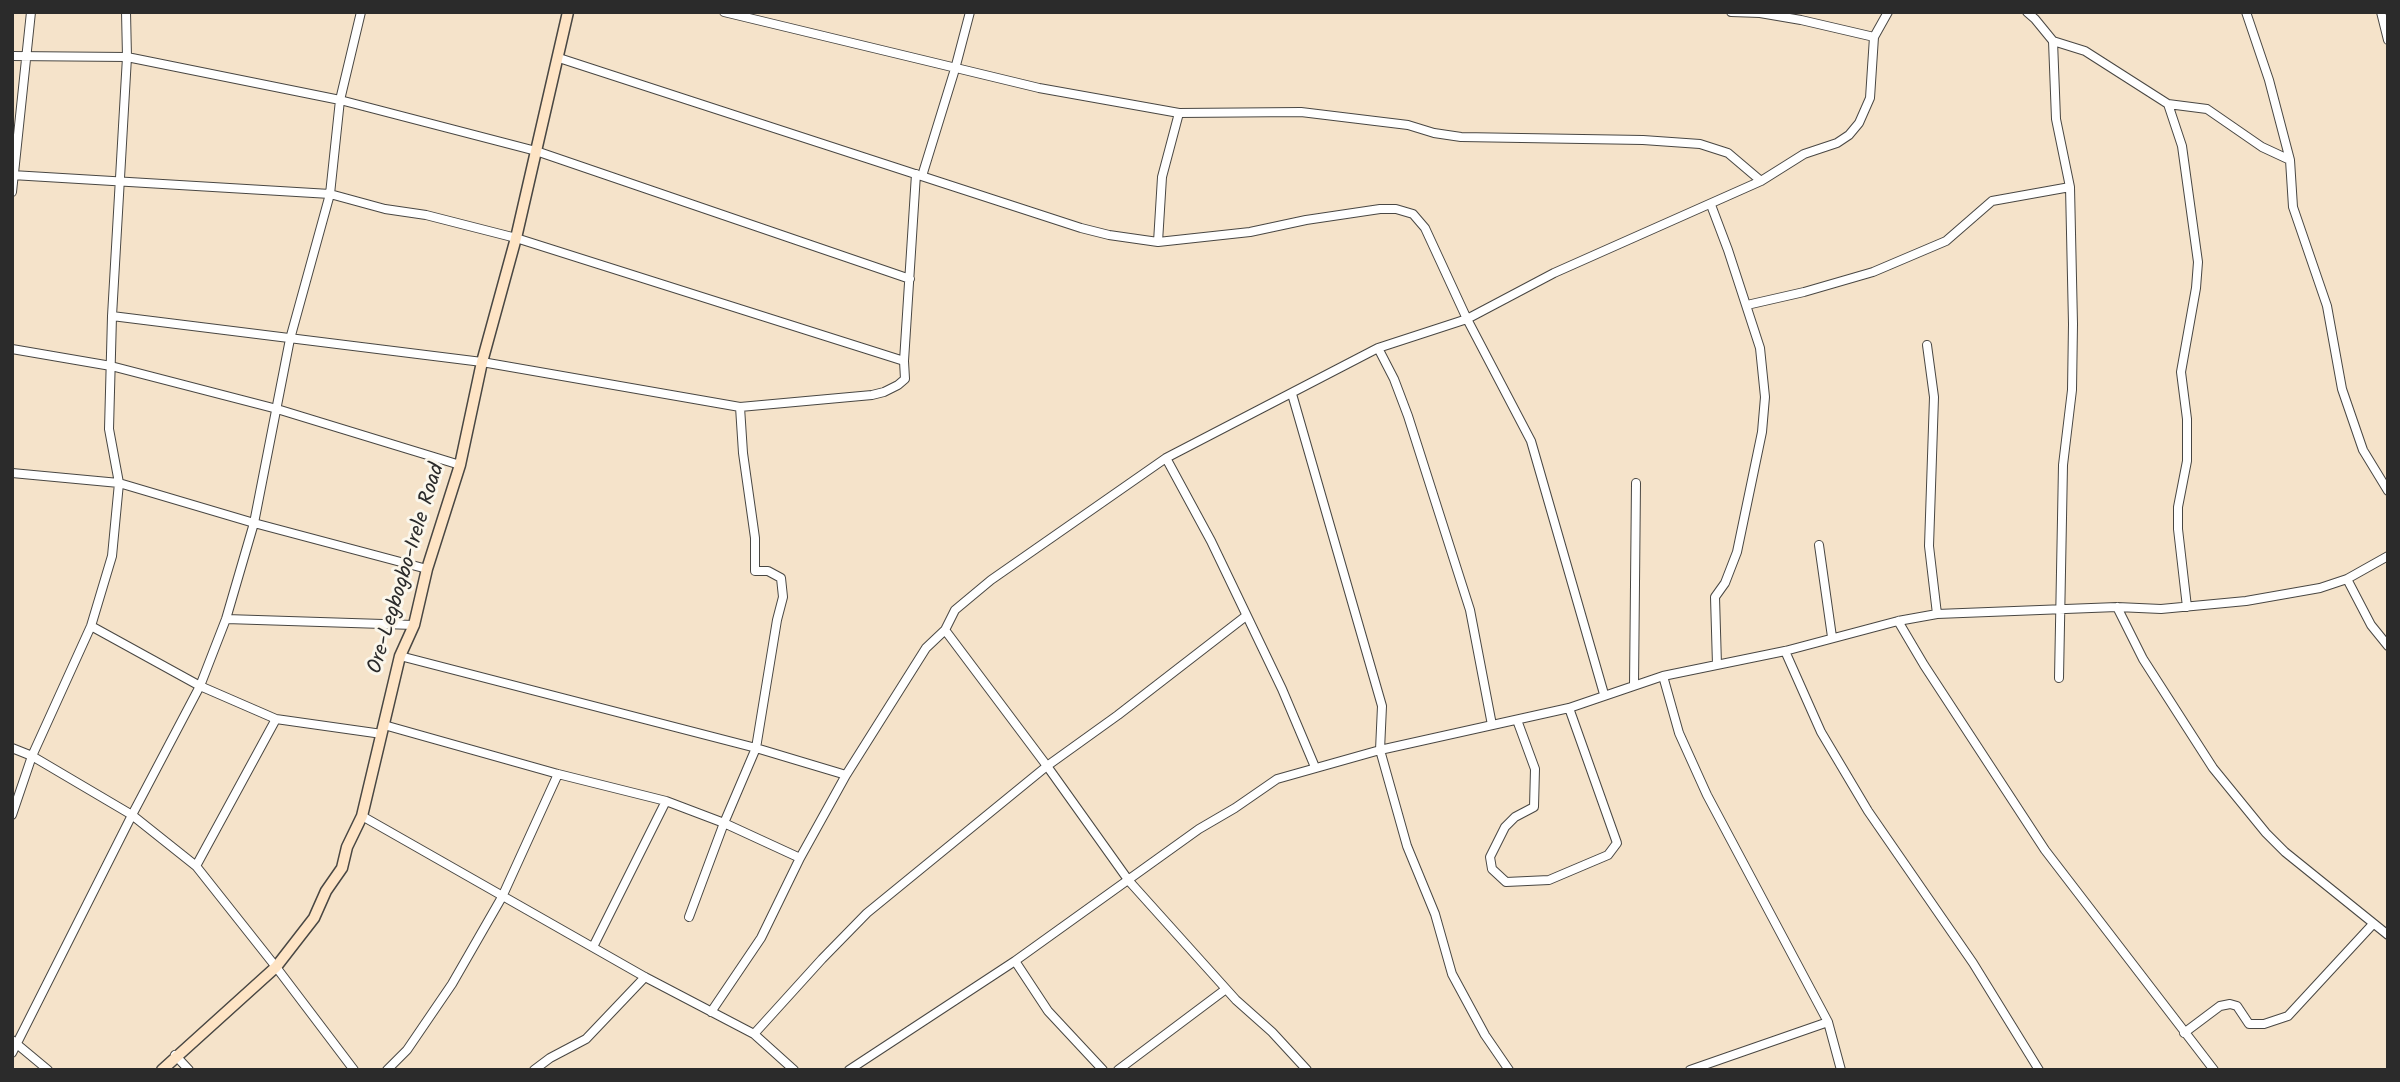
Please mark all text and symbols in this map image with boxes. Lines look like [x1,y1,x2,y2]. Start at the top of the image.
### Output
street label: Ore-Legbogbo-Irele Road [364,461,452,677]

